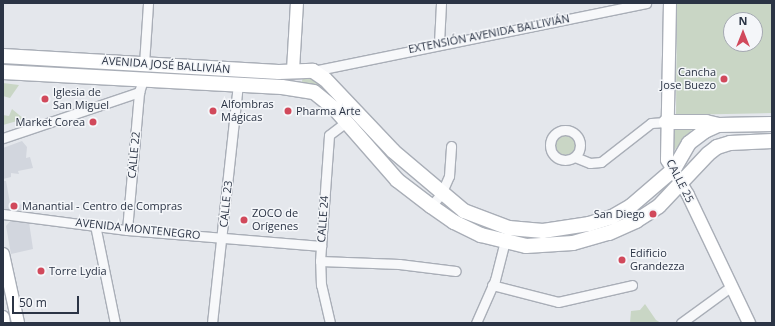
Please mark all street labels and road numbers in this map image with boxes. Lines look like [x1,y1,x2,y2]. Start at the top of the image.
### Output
street label: EXTENSIÓN AVENIDA BALLIVIÁN [407,12,571,56]
street label: AVENIDA JOSÉ BALLIVIÁN [101,54,231,76]
street label: CALLE 22 [125,131,143,179]
street label: CALLE 25 [663,157,697,205]
street label: CALLE 23 [217,180,235,228]
street label: CALLE 24 [315,195,331,243]
street label: AVENIDA MONTENEGRO [75,216,201,242]

